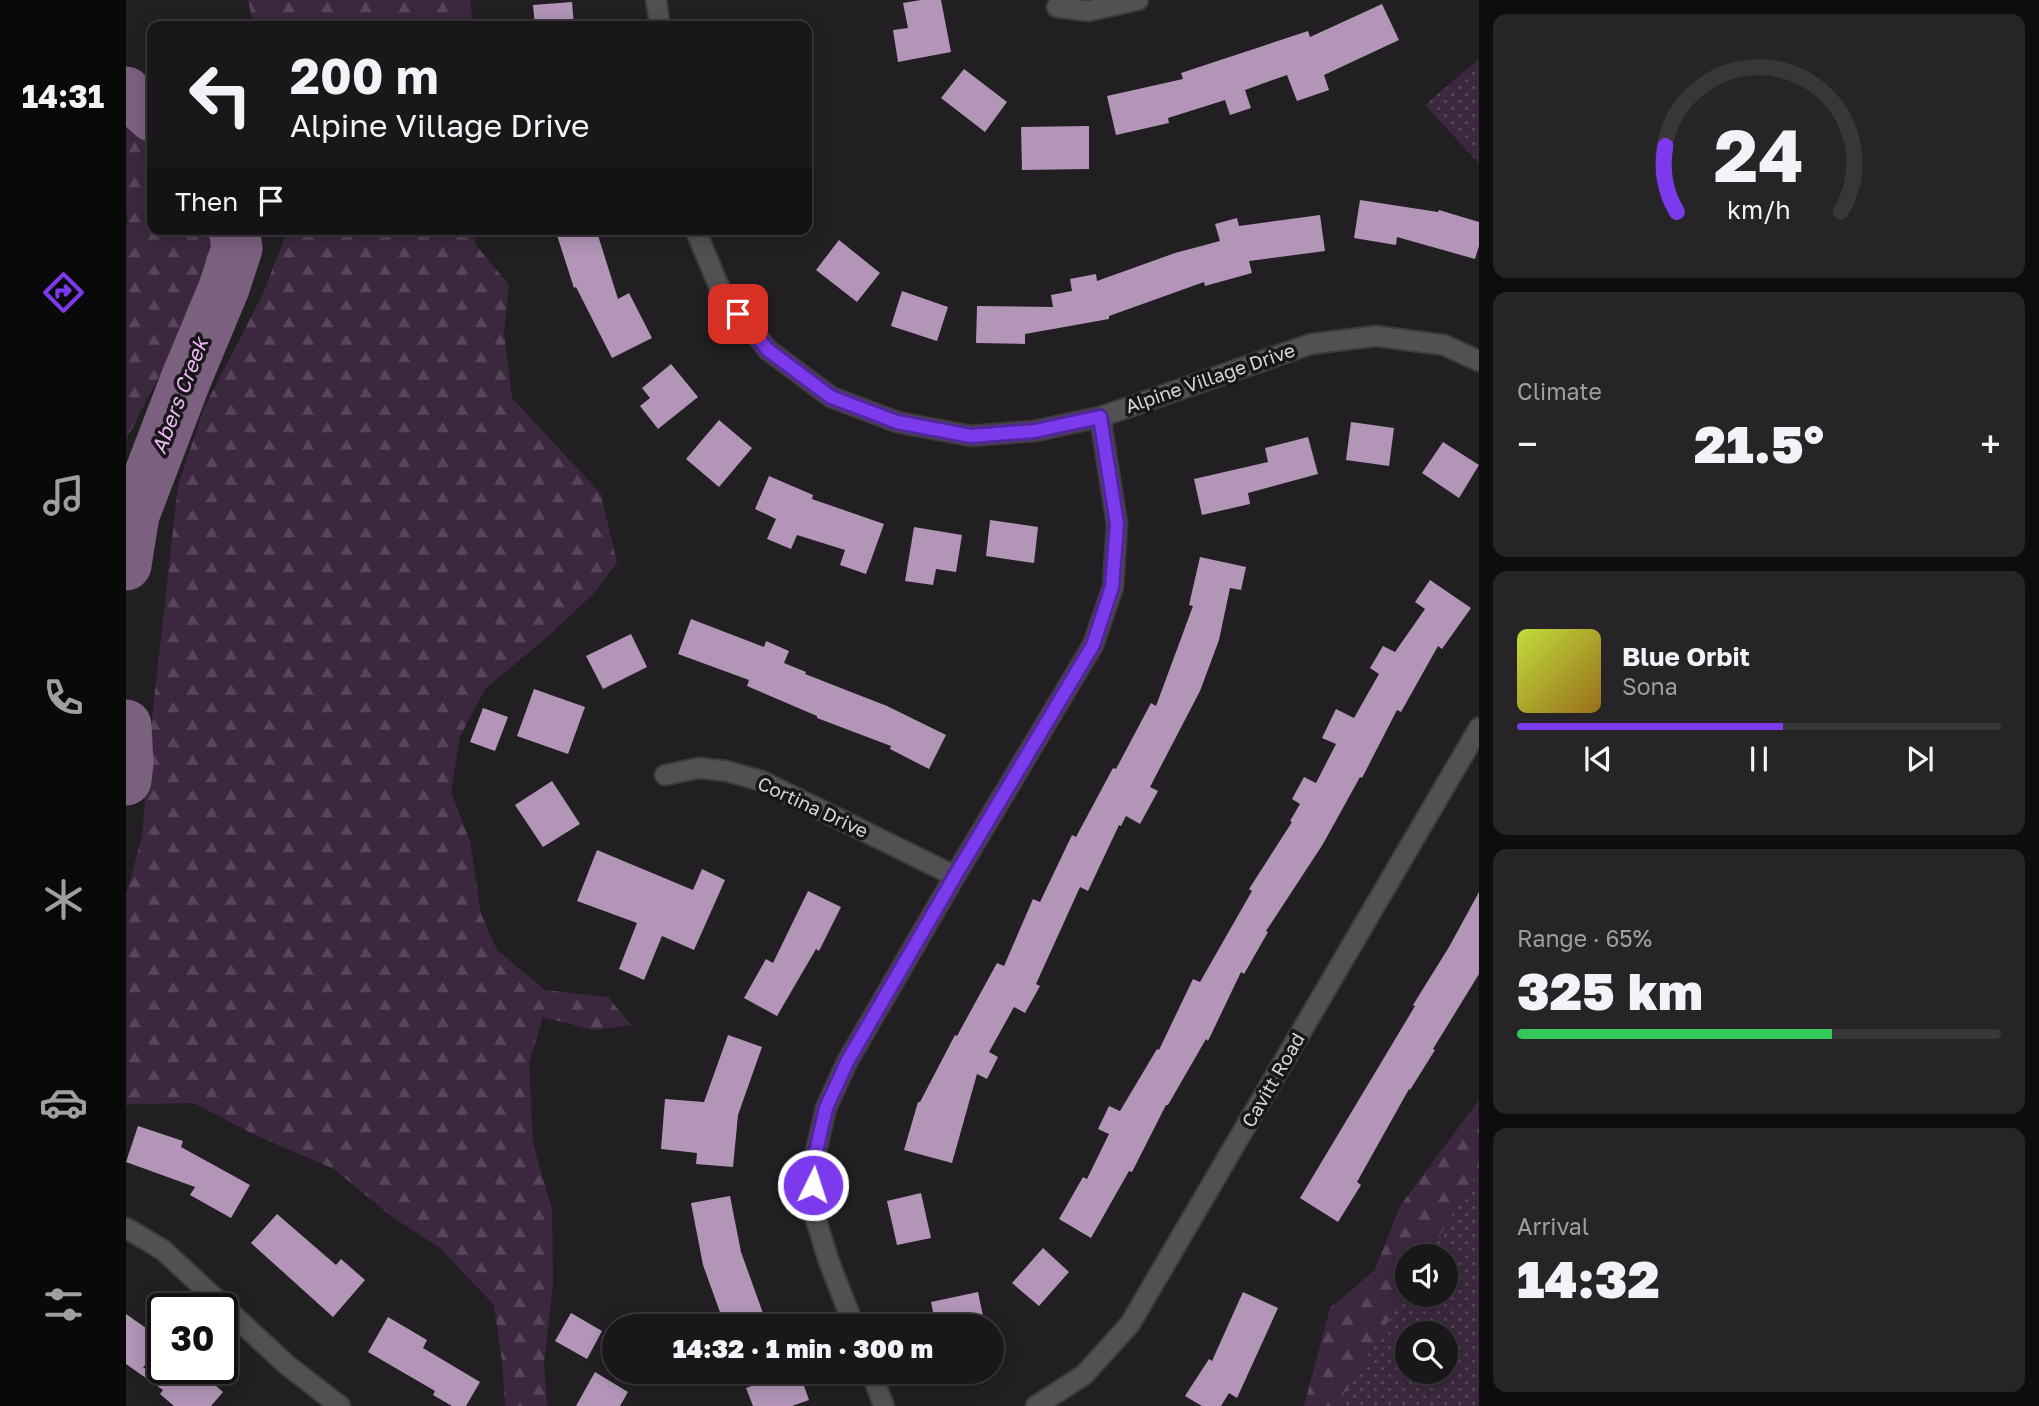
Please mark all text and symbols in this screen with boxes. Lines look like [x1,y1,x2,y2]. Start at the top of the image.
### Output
text: 200 m [290,46,439,105]
icon: left [175,49,266,140]
text: 14:31 [22,77,104,115]
text: Alpine Village Drive [290,106,590,144]
text: 24 [1714,112,1804,199]
icon: arrive [252,182,290,220]
text: Then [175,186,238,217]
text: km/h [1727,194,1791,225]
icon: directions [39,268,88,317]
pin [708,284,768,344]
icon: arrive [719,295,757,333]
water label: Abers Creek [145,332,214,457]
street label: Alpine Village Drive [1122,338,1298,417]
text: Climate [1517,377,1602,405]
text: 21.5° [1694,412,1824,474]
text: − [1517,421,1538,466]
text: + [1980,421,2001,466]
icon: music [39,471,88,520]
text: Blue Orbit [1622,641,1750,672]
text: Sona [1622,672,1678,700]
icon: phone [39,673,88,722]
icon: previous [1579,740,1617,778]
icon: pause [1740,740,1778,778]
icon: next [1901,740,1939,778]
street label: Cortina Drive [754,771,872,842]
icon: climate [39,875,88,924]
text: Range · 65% [1517,924,1652,952]
text: 325 km [1517,959,1703,1021]
street label: Cavitt Road [1236,1028,1309,1131]
icon: car [39,1078,88,1127]
position arrow [776,1148,850,1222]
text: Arrival [1517,1212,1589,1240]
map controls [1395,1244,1458,1384]
button: sound [1395,1244,1458,1307]
text: 14:32 [1517,1247,1660,1309]
icon: filters [39,1280,88,1329]
speed limit sign: 30 [147,1293,238,1384]
button: search [1395,1321,1458,1384]
text: 14:32 · 1 min · 300 m [673,1333,933,1364]

